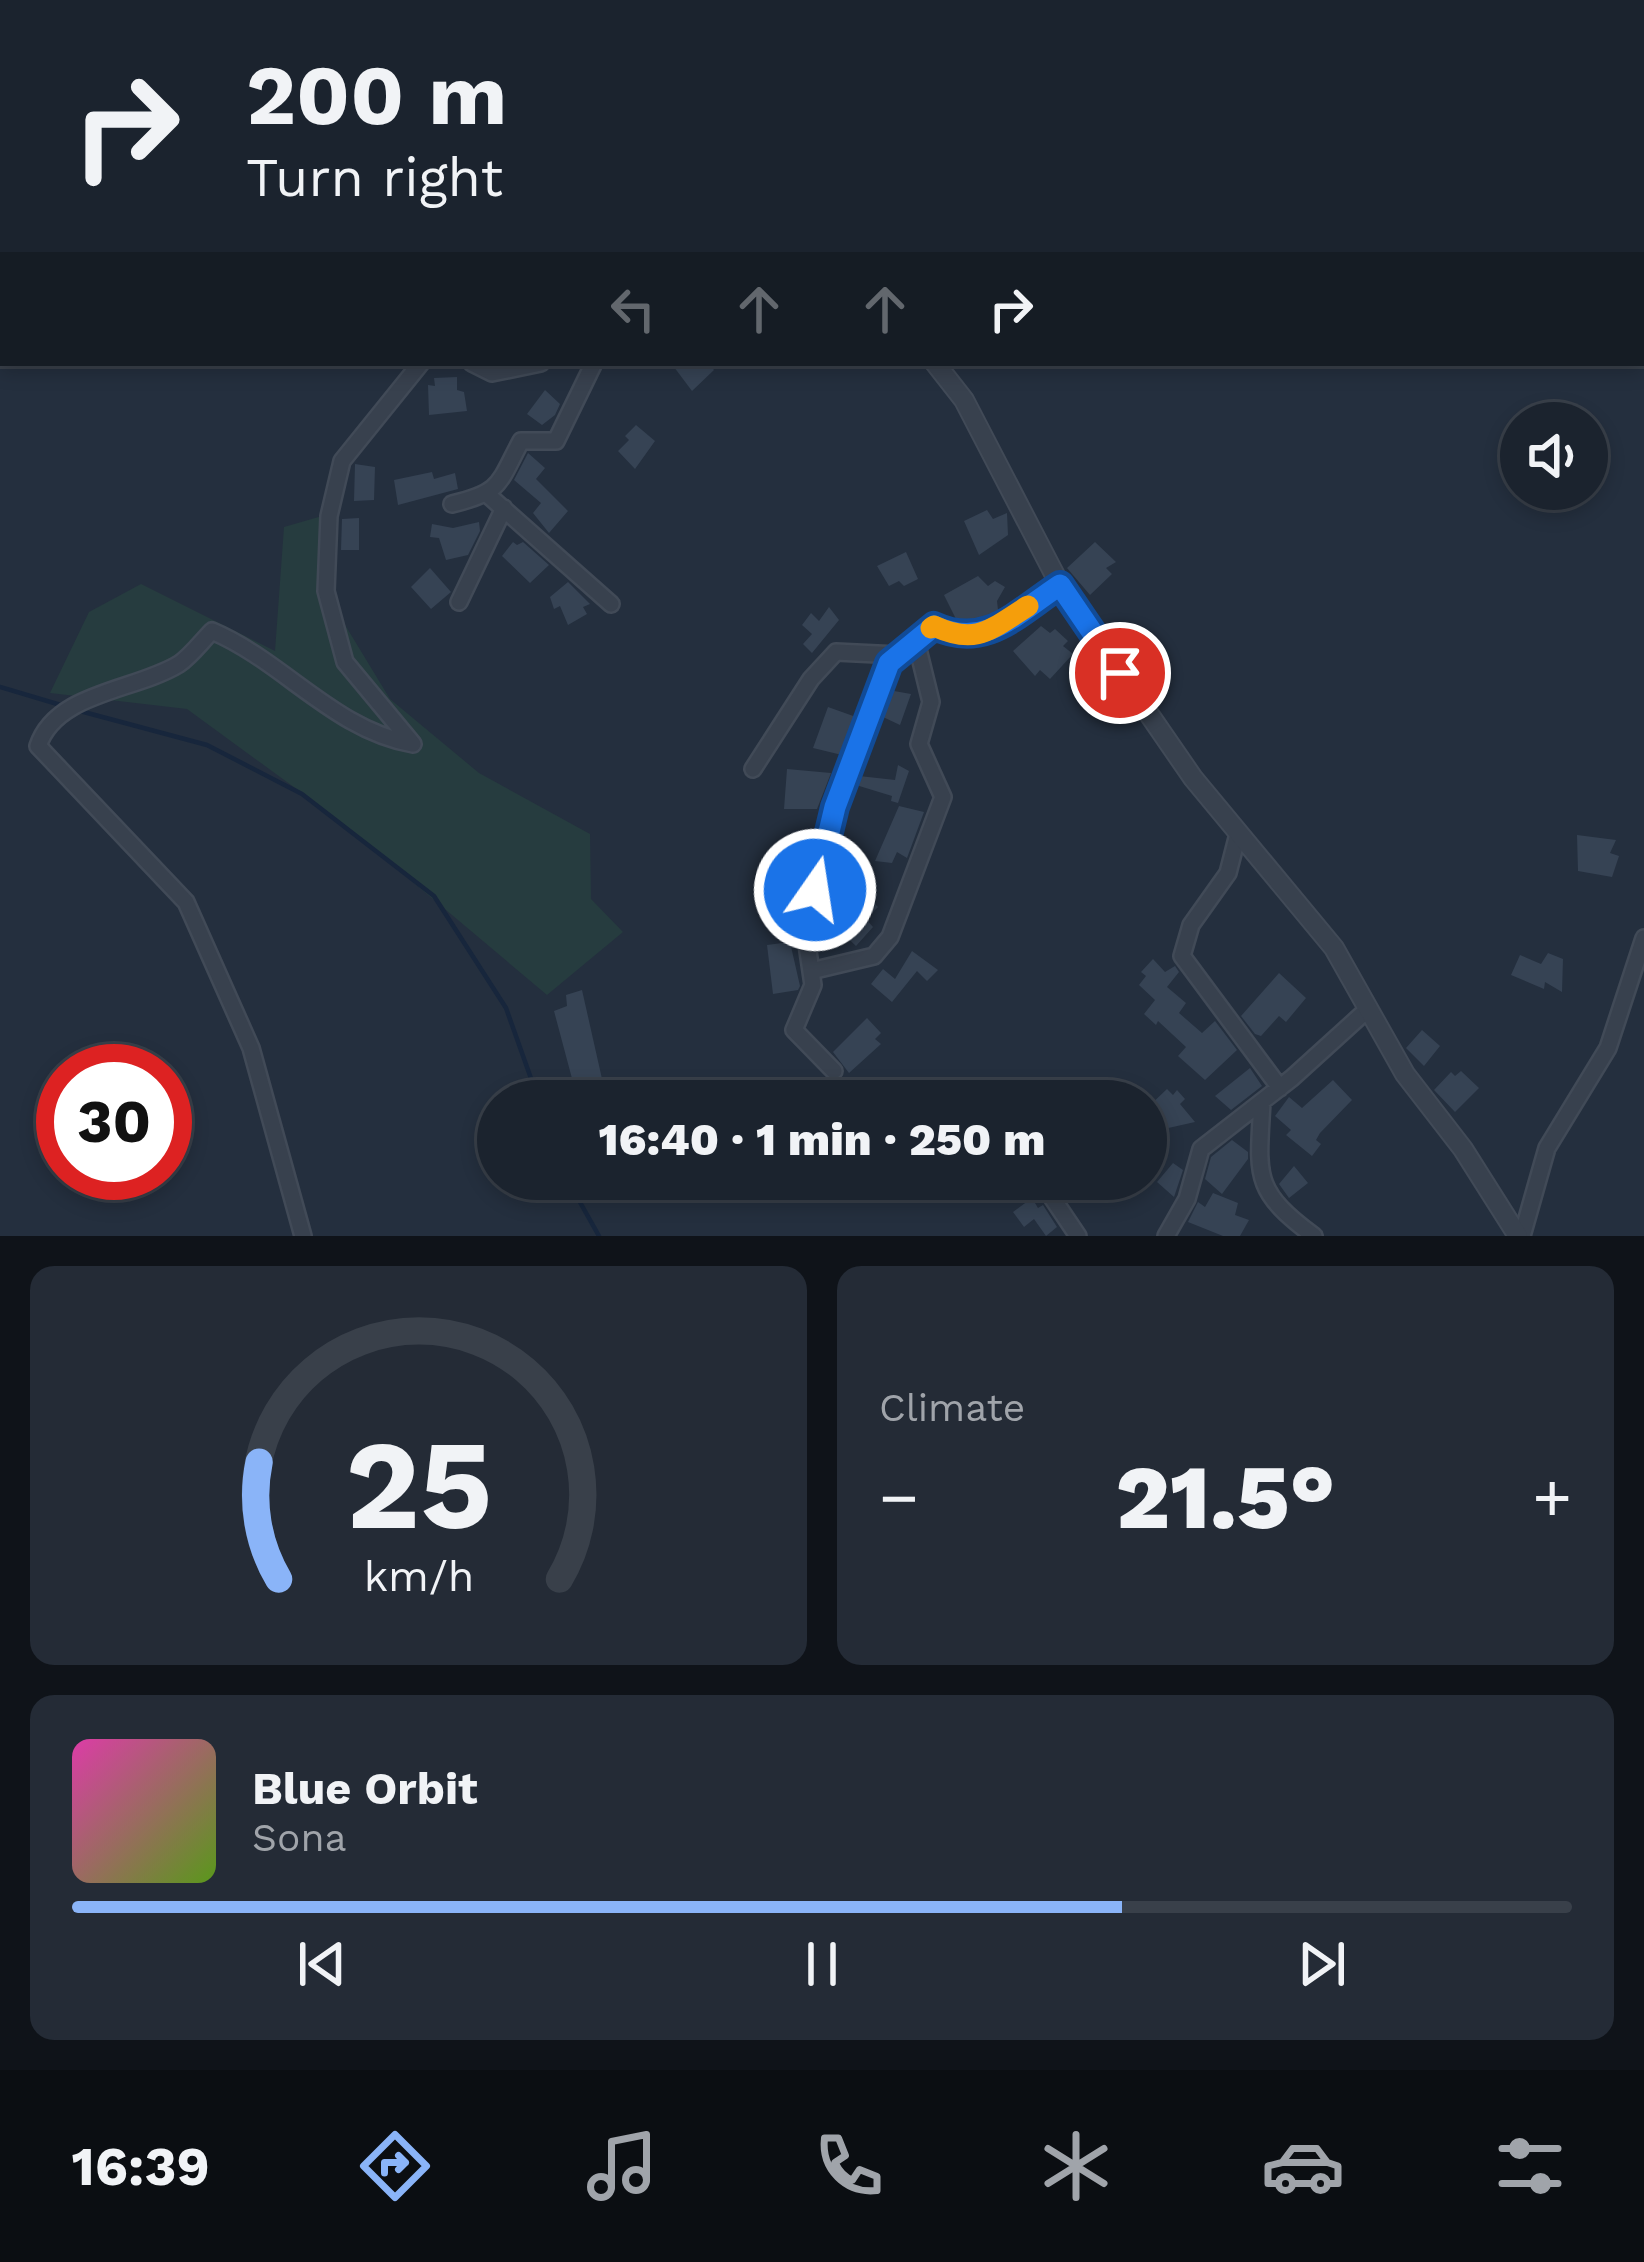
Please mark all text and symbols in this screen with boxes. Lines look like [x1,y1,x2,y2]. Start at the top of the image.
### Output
text: 200 m [246,46,507,144]
icon: right [48,48,204,204]
text: Turn right [246,146,503,209]
icon: left [600,276,666,342]
icon: ahead [726,276,792,342]
icon: ahead [852,276,918,342]
icon: right [978,276,1044,342]
map controls [1500,402,1608,510]
button: sound [1500,402,1608,510]
pin [1069,622,1171,724]
icon: arrive [1087,640,1153,706]
position arrow [752,827,878,953]
speed limit sign: 30 [36,1044,192,1200]
text: 16:40 · 1 min · 250 m [598,1113,1046,1166]
text: Climate [879,1385,1025,1430]
text: 25 [345,1412,492,1558]
text: 21.5° [1116,1444,1335,1550]
text: − [879,1459,919,1536]
text: + [1532,1459,1572,1536]
text: km/h [363,1550,474,1600]
text: Blue Orbit [252,1762,478,1815]
text: Sona [252,1815,347,1860]
icon: previous [289,1931,355,1997]
icon: pause [789,1931,855,1997]
icon: next [1289,1931,1355,1997]
icon: directions [353,2124,437,2208]
icon: music [580,2124,664,2208]
icon: phone [807,2124,891,2208]
icon: climate [1034,2124,1118,2208]
icon: car [1261,2124,1345,2208]
icon: filters [1488,2124,1572,2208]
text: 16:39 [72,2135,210,2198]

